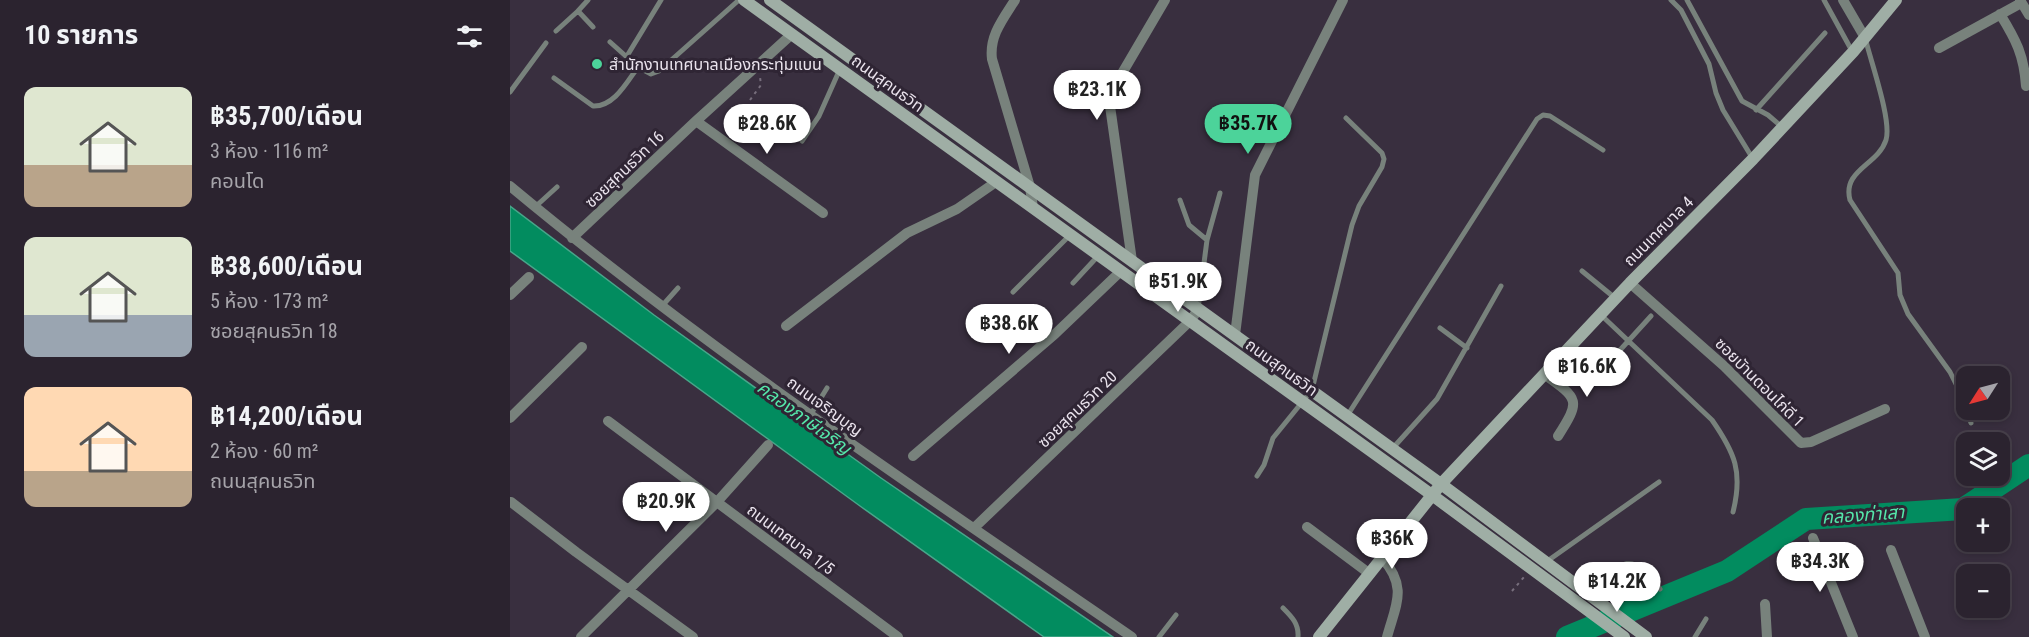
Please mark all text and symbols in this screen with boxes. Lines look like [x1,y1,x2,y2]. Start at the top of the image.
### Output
text: 10 รายการ [24,20,138,50]
icon: filters [453,20,486,53]
street label: ถนนสุคนธวิท [848,51,927,116]
place label: สำนักงานเทศบาลเมืองกระทุ่มแบน [609,55,822,74]
marker: สำนักงานเทศบาลเมืองกระทุ่มแบน [590,57,604,71]
pin: ฿23.1K [1048,70,1146,121]
text: ฿23.1K [1068,77,1126,101]
text: ฿35,700/เดือน [210,101,363,131]
pin: ฿28.6K [718,104,816,155]
pin: ฿35.7K [1199,104,1297,155]
icon: home [72,111,144,183]
text: ฿28.6K [738,111,796,135]
text: ฿35.7K [1219,111,1277,135]
street label: ซอยสุคนธวิท 16 [581,127,668,212]
text: 3 ห้อง · 116 m² [210,139,328,163]
text: คอนโด [210,169,264,193]
street label: ถนนเทศบาล 4 [1620,193,1697,270]
text: ฿38,600/เดือน [210,251,363,281]
icon: home [72,261,144,333]
pin: ฿51.9K [1129,262,1227,313]
text: ฿51.9K [1149,269,1207,293]
text: 5 ห้อง · 173 m² [210,289,328,313]
pin: ฿38.6K [960,304,1058,355]
text: ฿38.6K [980,311,1038,335]
text: ซอยสุคนธวิท 18 [210,319,338,343]
street label: ซอยบัานดอนไก่ดี 1 [1711,334,1808,431]
street label: ถนนสุคนธวิท [1242,335,1321,400]
pin: ฿16.6K [1538,347,1636,398]
text: ฿16.6K [1558,354,1616,378]
north arrow [1956,366,2010,420]
map controls [1956,366,2010,618]
street label: ซอยสุคนธวิท 20 [1034,367,1121,452]
street label: ถนนเจริญบุญ [783,373,866,440]
water label: คลองภาษีเจริญ [753,377,856,460]
text: ฿14,200/เดือน [210,401,363,431]
icon: home [72,411,144,483]
button: layers [1956,432,2010,486]
text: 2 ห้อง · 60 m² [210,439,318,463]
text: ถนนสุคนธวิท [210,469,315,493]
pin: ฿20.9K [617,482,715,533]
text: ฿20.9K [637,489,695,513]
button: + [1956,498,2010,552]
street label: ถนนเทศบาล 1/5 [743,500,838,578]
water label: คลองท่าเสา [1821,501,1905,528]
pin: ฿36K [1356,519,1428,570]
text: ฿36K [1371,526,1413,550]
pin: ฿34.3K [1771,542,1869,593]
text: ฿34.3K [1791,549,1849,573]
pin: ฿14.2K [1568,562,1666,613]
button: − [1956,564,2010,618]
text: ฿14.2K [1588,569,1646,593]

